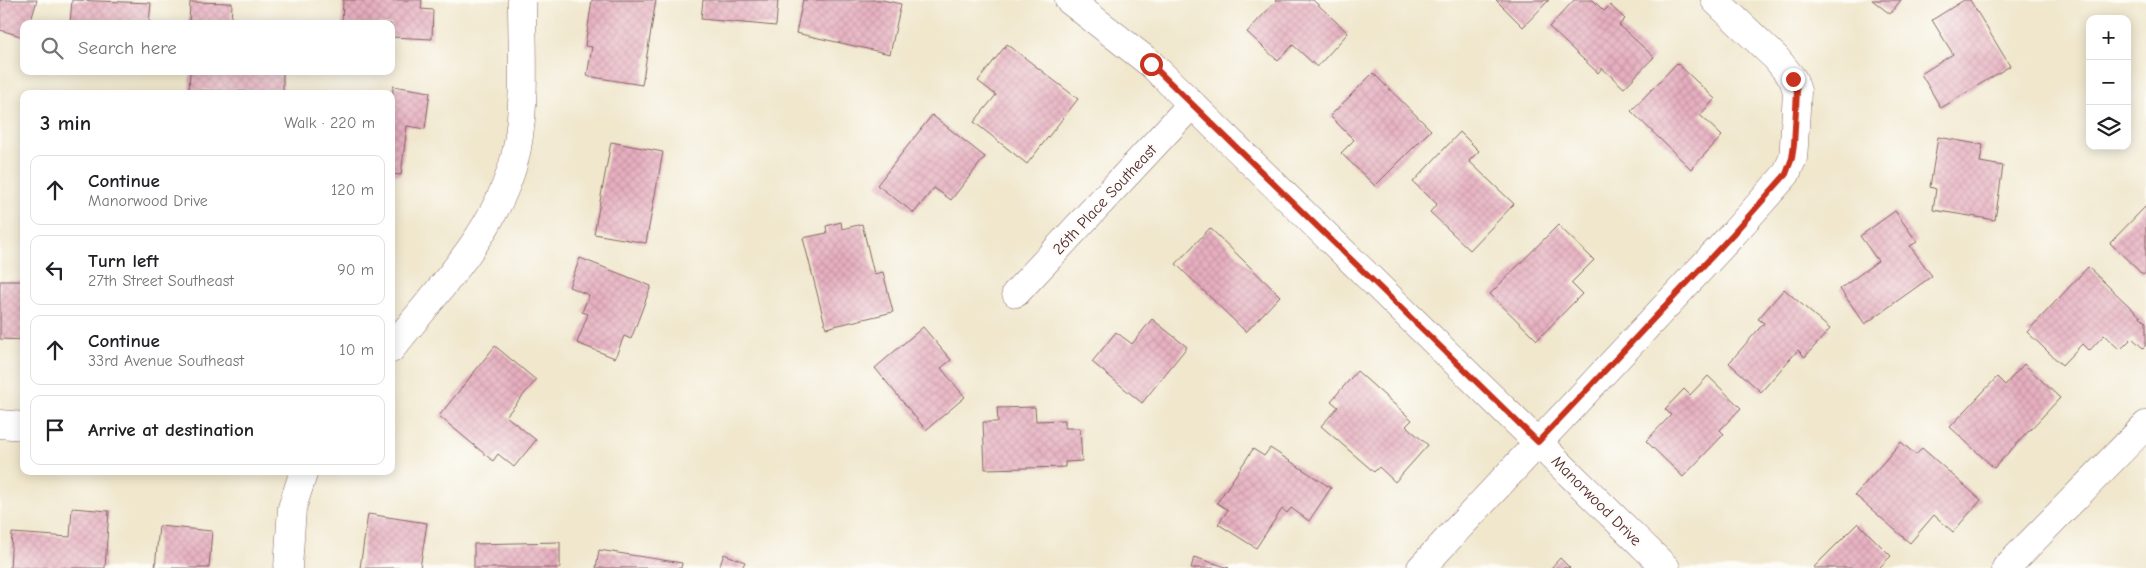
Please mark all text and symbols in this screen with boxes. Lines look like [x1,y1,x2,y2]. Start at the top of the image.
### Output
map controls [2086,15,2131,150]
button: + [2086,15,2131,60]
search box [20,20,395,75]
icon: search [38,34,66,62]
text: Search here [78,37,177,59]
route start [1140,53,1163,76]
button: − [2086,60,2131,105]
route end [1782,68,1805,91]
button: layers [2086,105,2131,150]
text: 3 min [40,111,91,135]
text: Walk · 220 m [284,114,375,132]
street label: 26th Place Southeast [1049,141,1161,258]
text: Continue [88,170,160,192]
icon: ahead [41,176,69,204]
text: 120 m [331,181,374,199]
text: Manorwood Drive [88,192,208,210]
text: Turn left [88,250,159,272]
icon: left [41,256,69,284]
text: 90 m [337,261,374,279]
text: 27th Street Southeast [88,272,234,290]
text: Continue [88,330,160,352]
icon: ahead [41,336,69,364]
text: 10 m [339,341,374,359]
text: 33rd Avenue Southeast [88,352,244,370]
icon: arrive [41,416,69,444]
text: Arrive at destination [88,419,254,441]
street label: Manorwood Drive [1548,452,1645,549]

